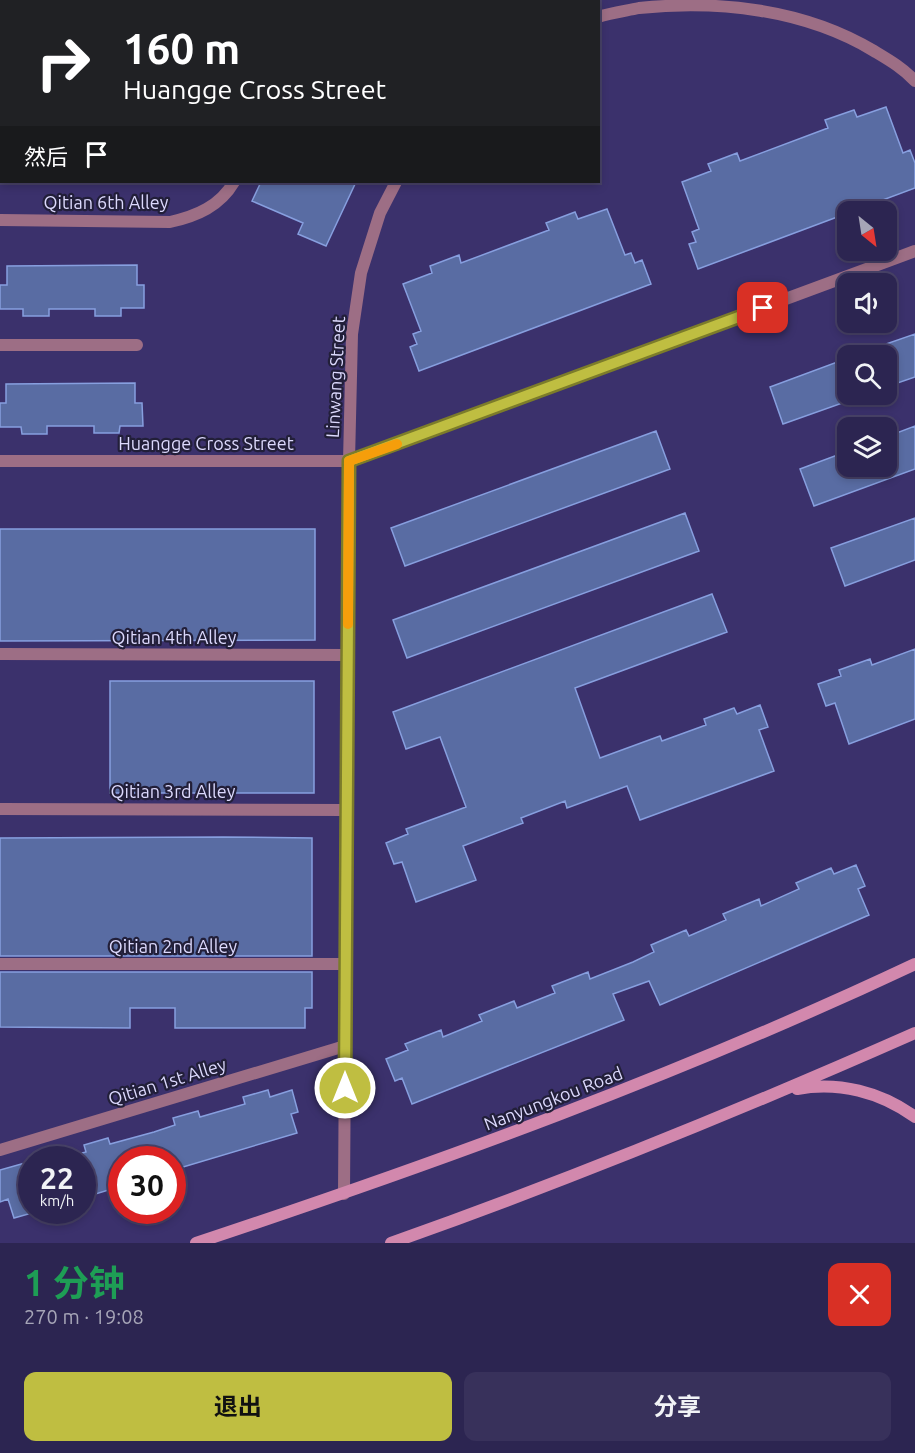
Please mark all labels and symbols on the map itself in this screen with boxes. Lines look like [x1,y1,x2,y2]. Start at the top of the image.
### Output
street label: Qitian 6th Alley [44,192,169,213]
north arrow [837,201,897,261]
pin [737,282,788,333]
street label: Linwang Street [322,316,348,438]
street label: Huangge Cross Street [118,433,294,453]
street label: Qitian 4th Alley [112,627,237,648]
street label: Qitian 3rd Alley [111,781,236,802]
street label: Qitian 2nd Alley [109,936,237,957]
street label: Qitian 1st Alley [106,1053,229,1109]
position arrow [313,1056,377,1120]
street label: Nanyungkou Road [481,1062,625,1134]
speed limit sign: 30 [108,1146,186,1224]

